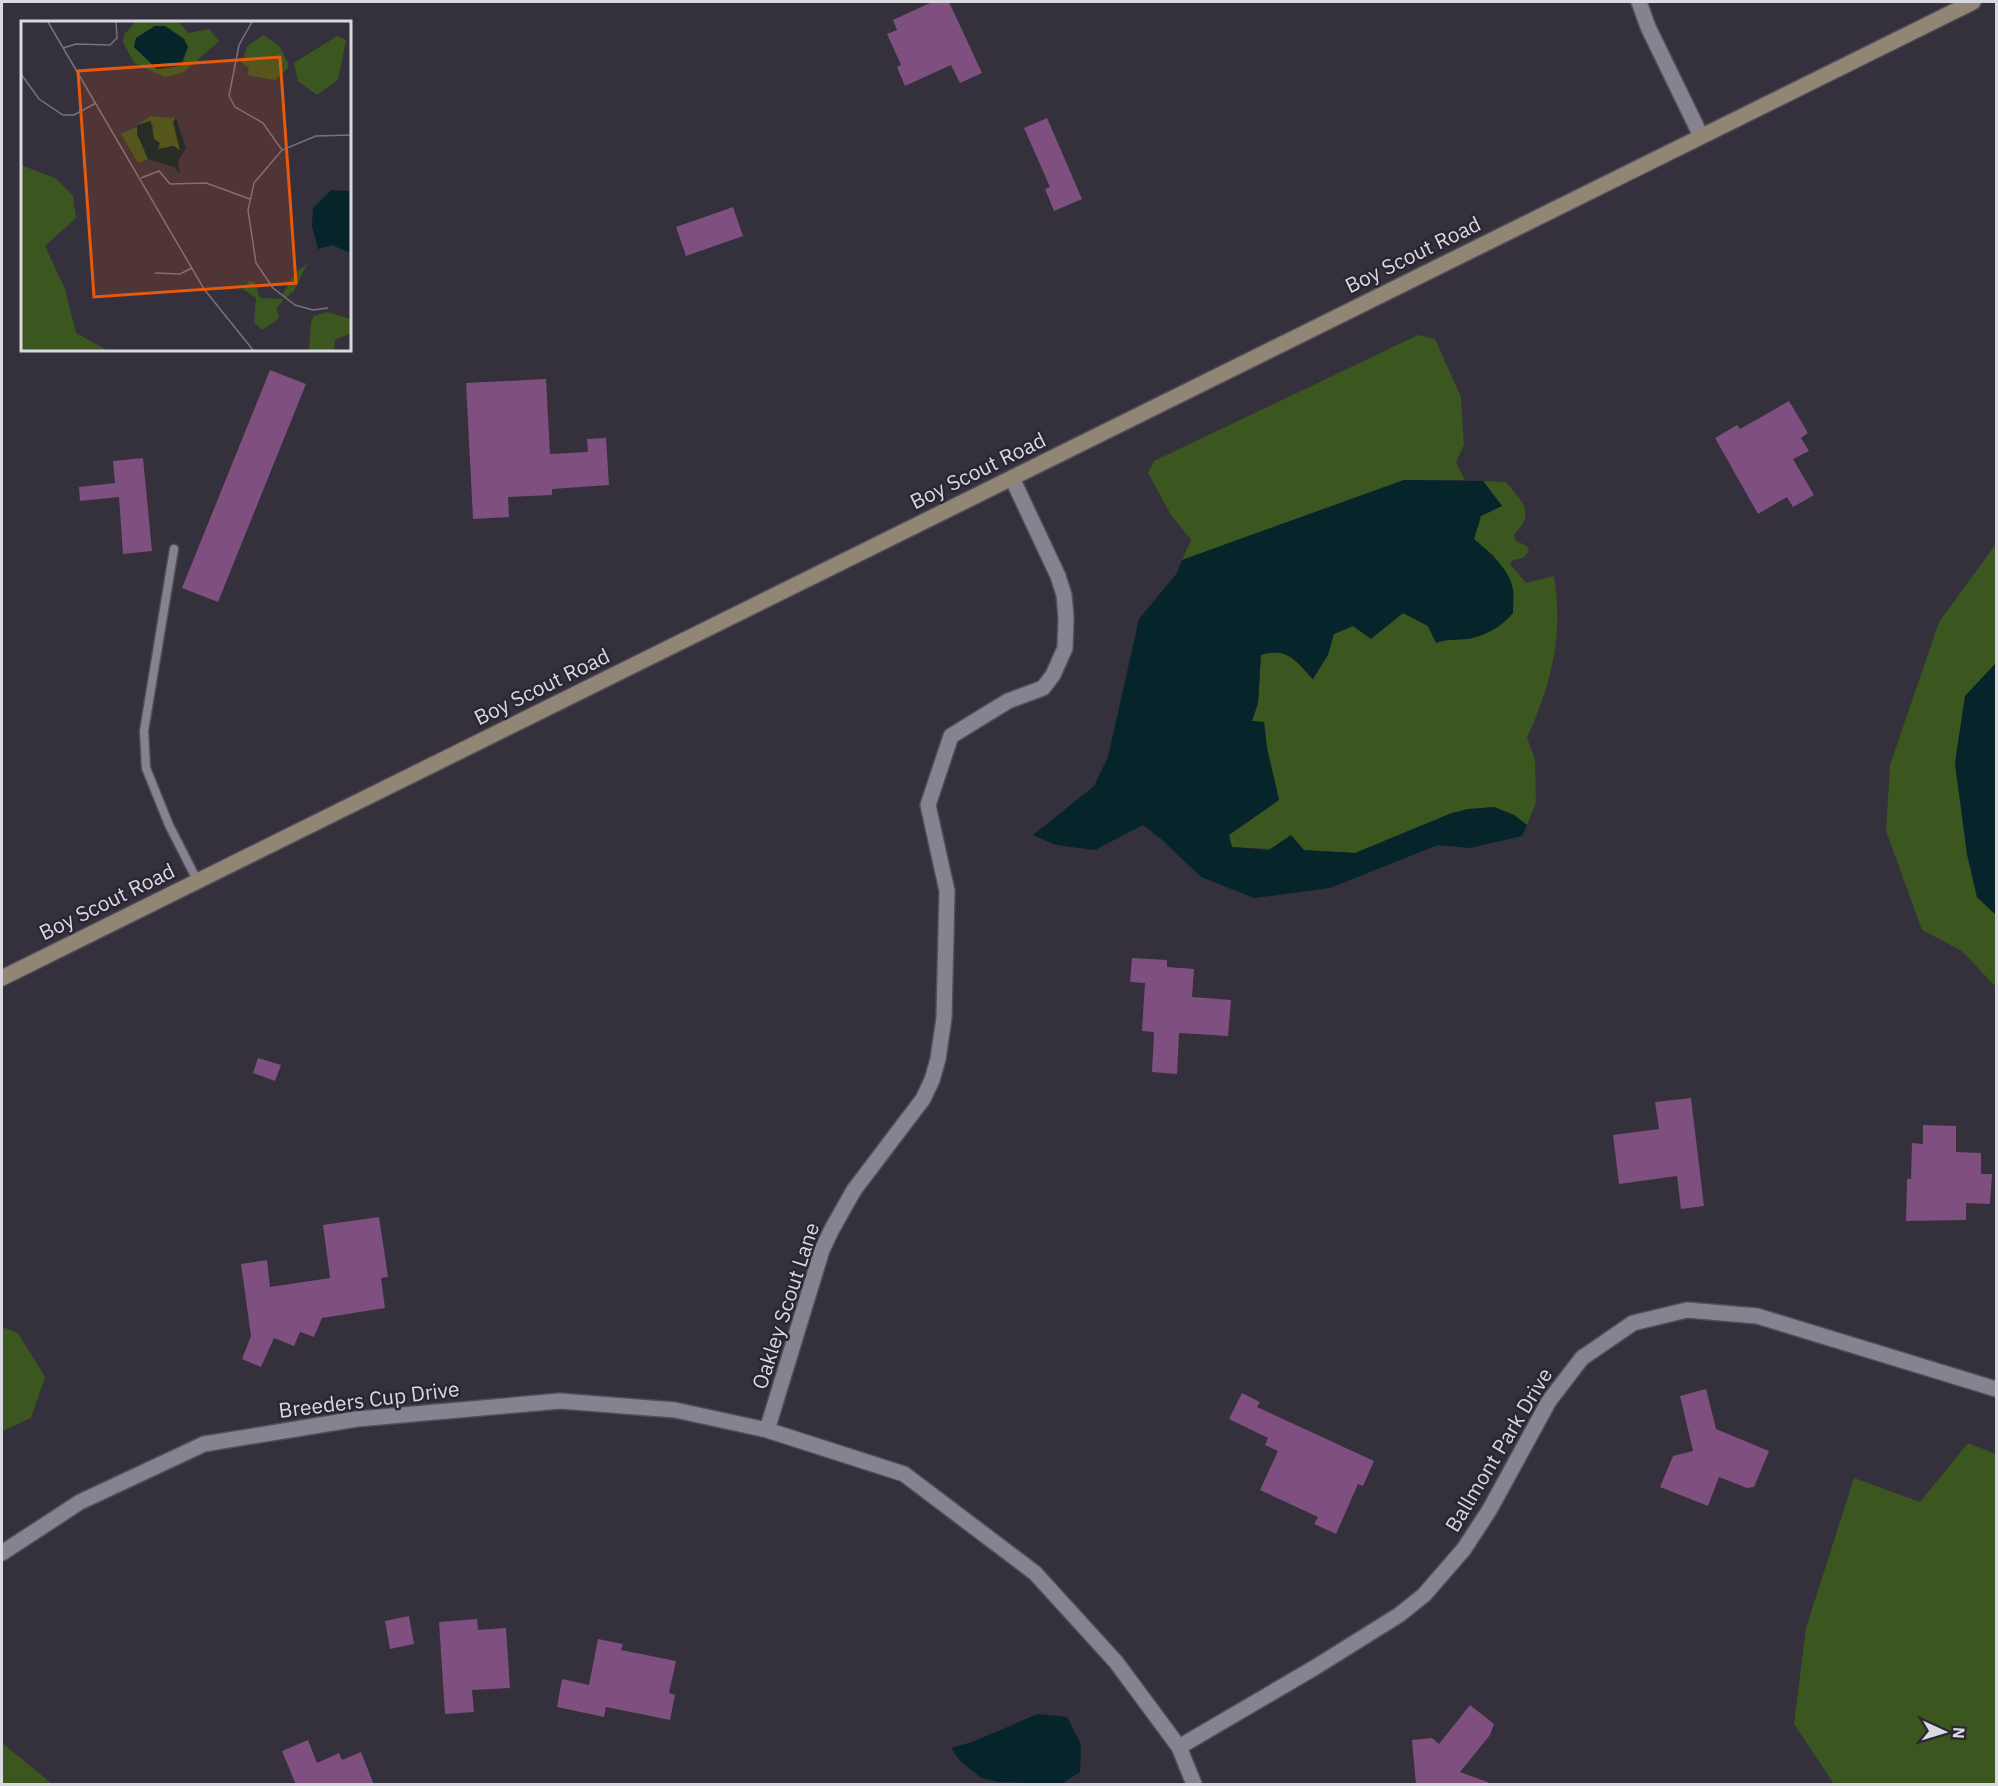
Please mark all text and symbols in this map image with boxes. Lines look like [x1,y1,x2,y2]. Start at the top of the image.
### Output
inset map [21,21,351,351]
street label: Boy Scout Road [1340,209,1485,299]
street label: Boy Scout Road [905,425,1050,515]
street label: Boy Scout Road [469,641,614,731]
street label: Boy Scout Road [34,856,179,946]
street label: Oakley Scout Lane [745,1219,825,1393]
street label: Ballmont Park Drive [1438,1362,1558,1537]
street label: Breeders Cup Drive [277,1374,461,1424]
north arrow [1914,1702,1974,1762]
text: N [1949,1727,1969,1740]

